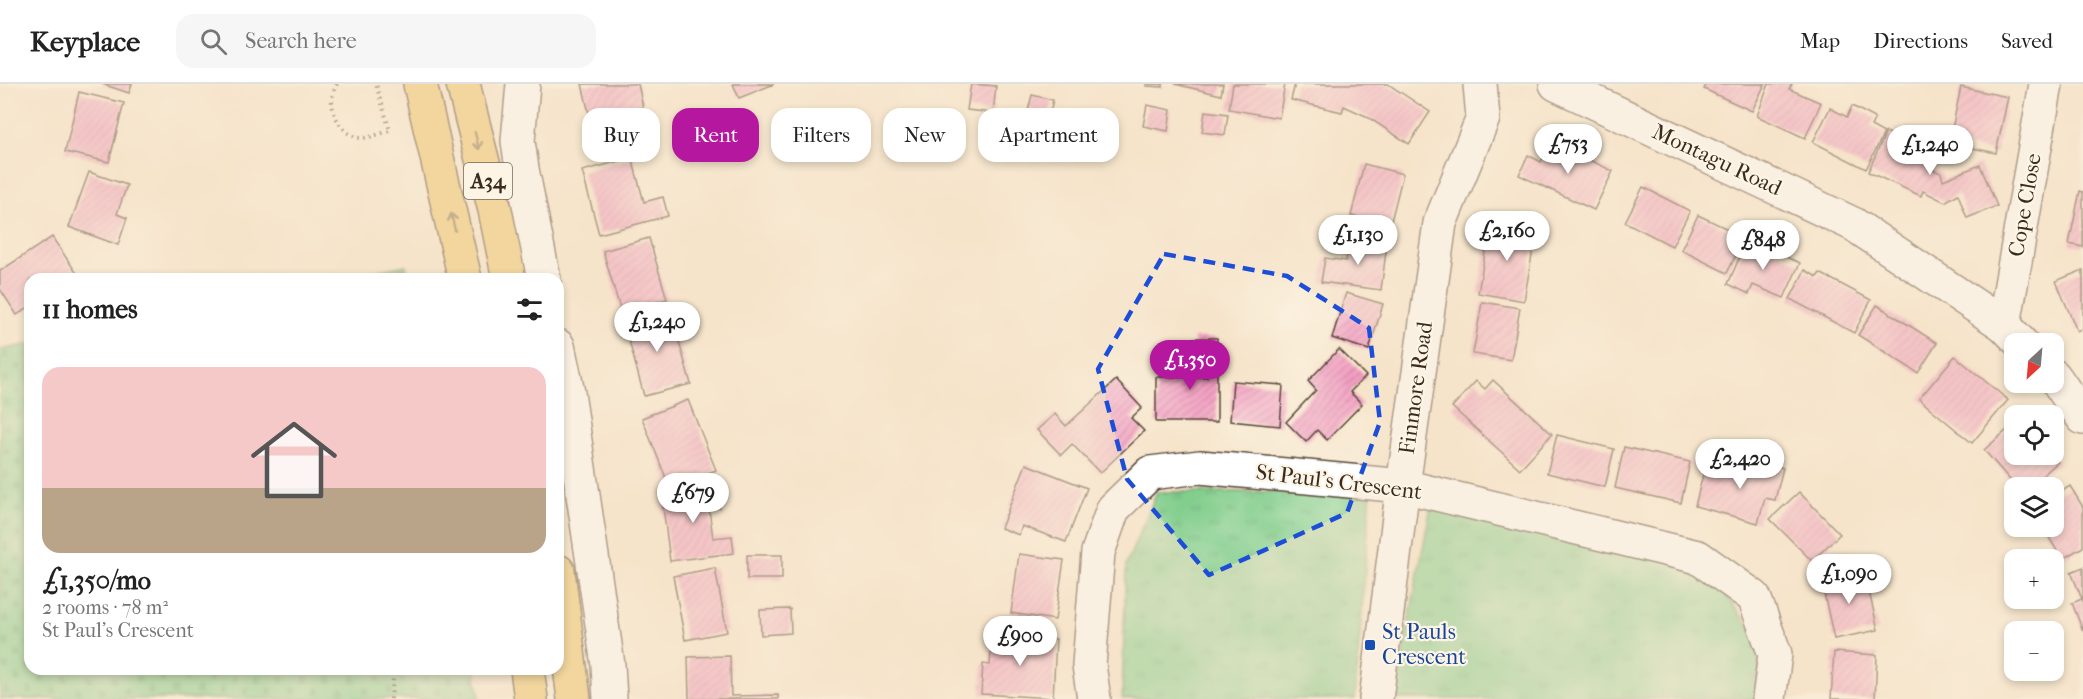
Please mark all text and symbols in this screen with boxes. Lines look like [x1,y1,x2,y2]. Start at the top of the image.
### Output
search box [176,14,596,68]
text: Keyplace [30,25,140,58]
icon: search [197,25,230,58]
text: Search here [245,28,357,54]
text: Map [1800,29,1840,53]
text: Directions [1873,29,1968,53]
text: Saved [2001,29,2053,53]
chip: Buy [582,108,660,162]
chip: Rent [672,108,759,162]
chip: Filters [771,108,871,162]
chip: New [883,108,966,162]
chip: Apartment [978,108,1119,162]
street label: Montagu Road [1648,119,1787,202]
pin: £753 [1532,124,1604,175]
pin: £1,240 [1881,125,1979,176]
one-way arrow [472,131,484,150]
text: £753 [1548,132,1588,155]
text: £1,240 [1901,133,1959,156]
street label: Cope Close [2003,151,2047,259]
road number: A34 [464,163,512,199]
pin: £2,160 [1458,211,1556,262]
one-way arrow [447,213,458,232]
pin: £1,130 [1309,215,1407,266]
text: £2,160 [1479,219,1535,242]
pin: £848 [1727,220,1799,271]
text: £1,130 [1333,223,1384,246]
text: £848 [1740,228,1786,251]
icon: filters [513,293,546,326]
text: 11 homes [42,294,138,325]
pin: £1,240 [608,302,706,353]
text: £1,240 [628,310,686,333]
street label: Finmore Road [1394,319,1438,456]
north arrow [2004,333,2064,393]
map controls [2004,333,2064,681]
pin: £1,350 [1141,340,1239,391]
text: £1,350 [1164,348,1216,371]
button: locate [2004,405,2064,465]
icon: home [240,406,348,514]
pin: £2,420 [1691,439,1789,490]
text: £2,420 [1709,447,1771,470]
street label: St Paul's Crescent [1255,459,1424,505]
pin: £679 [657,473,729,524]
button: layers [2004,477,2064,537]
text: £679 [671,481,715,504]
button: + [2004,549,2064,609]
pin: £1,090 [1800,554,1898,605]
text: £1,090 [1820,562,1878,585]
text: £1,350/mo [42,565,151,596]
text: 2 rooms · 78 m² [42,596,168,619]
pin: £900 [984,616,1056,667]
text: St Paul's Crescent [42,619,194,642]
place label: St Pauls Crescent [1382,619,1466,670]
button: − [2004,621,2064,681]
text: £900 [997,624,1043,647]
marker: St Pauls Crescent [1363,638,1377,652]

